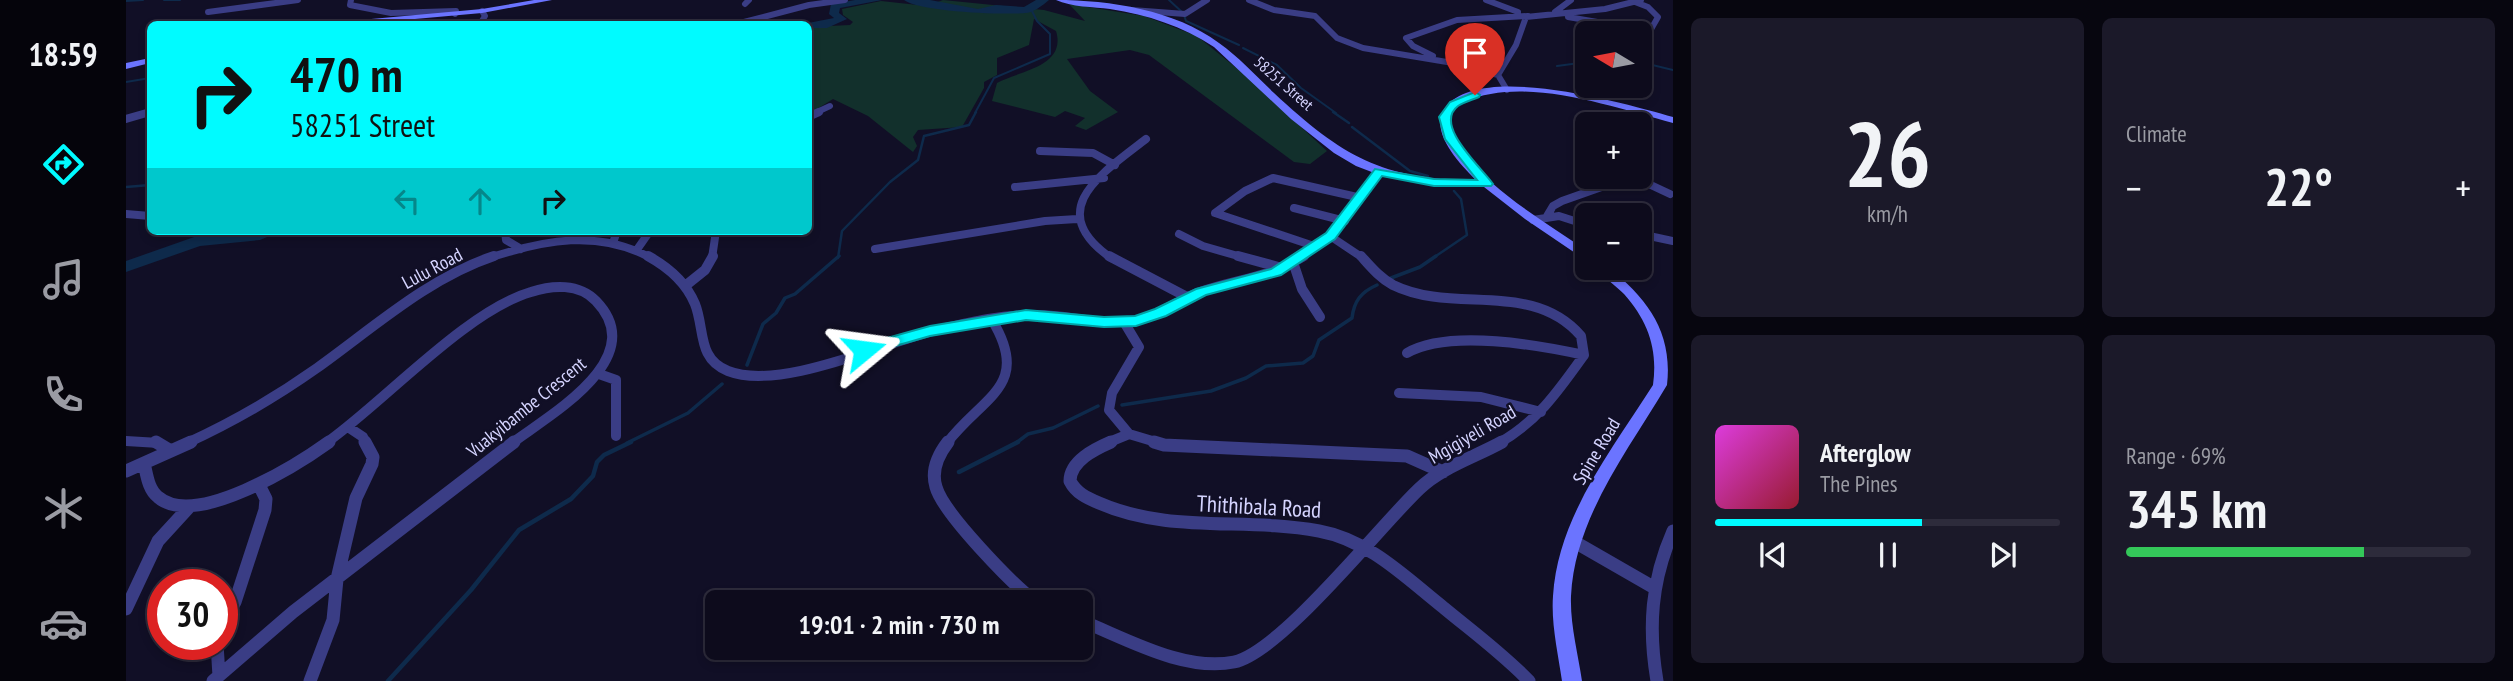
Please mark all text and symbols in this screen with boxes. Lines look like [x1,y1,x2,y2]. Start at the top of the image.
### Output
north arrow [1575,21,1652,98]
map controls [1575,21,1652,280]
pin [1445,23,1505,95]
text: 18:59 [28,33,98,75]
icon: arrive [1456,34,1494,72]
text: 470 m [290,42,403,106]
icon: right [175,49,266,140]
street label: 58251 Street [1250,52,1318,115]
text: 26 [1844,94,1931,212]
text: 58251 Street [290,104,435,146]
button: + [1575,112,1652,189]
text: Climate [2126,119,2187,148]
icon: directions [39,140,88,189]
text: 22° [2264,153,2333,220]
text: − [2126,163,2142,212]
text: + [2455,163,2471,212]
icon: left [388,182,426,220]
icon: ahead [461,182,499,220]
icon: right [534,182,572,220]
text: km/h [1867,199,1908,228]
button: − [1575,203,1652,280]
street label: Lulu Road [398,242,466,294]
icon: music [39,255,88,304]
position arrow [827,313,901,387]
street label: Vuakyibambe Crescent [461,351,591,463]
icon: phone [39,370,88,419]
street label: Mgigiyeli Road [1424,399,1520,469]
street label: Spine Road [1567,413,1625,489]
text: Afterglow [1820,436,1911,469]
text: Range · 69% [2126,441,2226,470]
text: The Pines [1820,469,1898,498]
text: 345 km [2126,475,2267,542]
icon: climate [39,484,88,533]
street label: Thithibala Road [1196,488,1322,524]
icon: previous [1754,536,1792,574]
icon: pause [1869,536,1907,574]
icon: next [1984,536,2022,574]
speed limit sign: 30 [147,569,238,660]
icon: car [39,599,88,648]
text: 19:01 · 2 min · 730 m [799,608,999,641]

